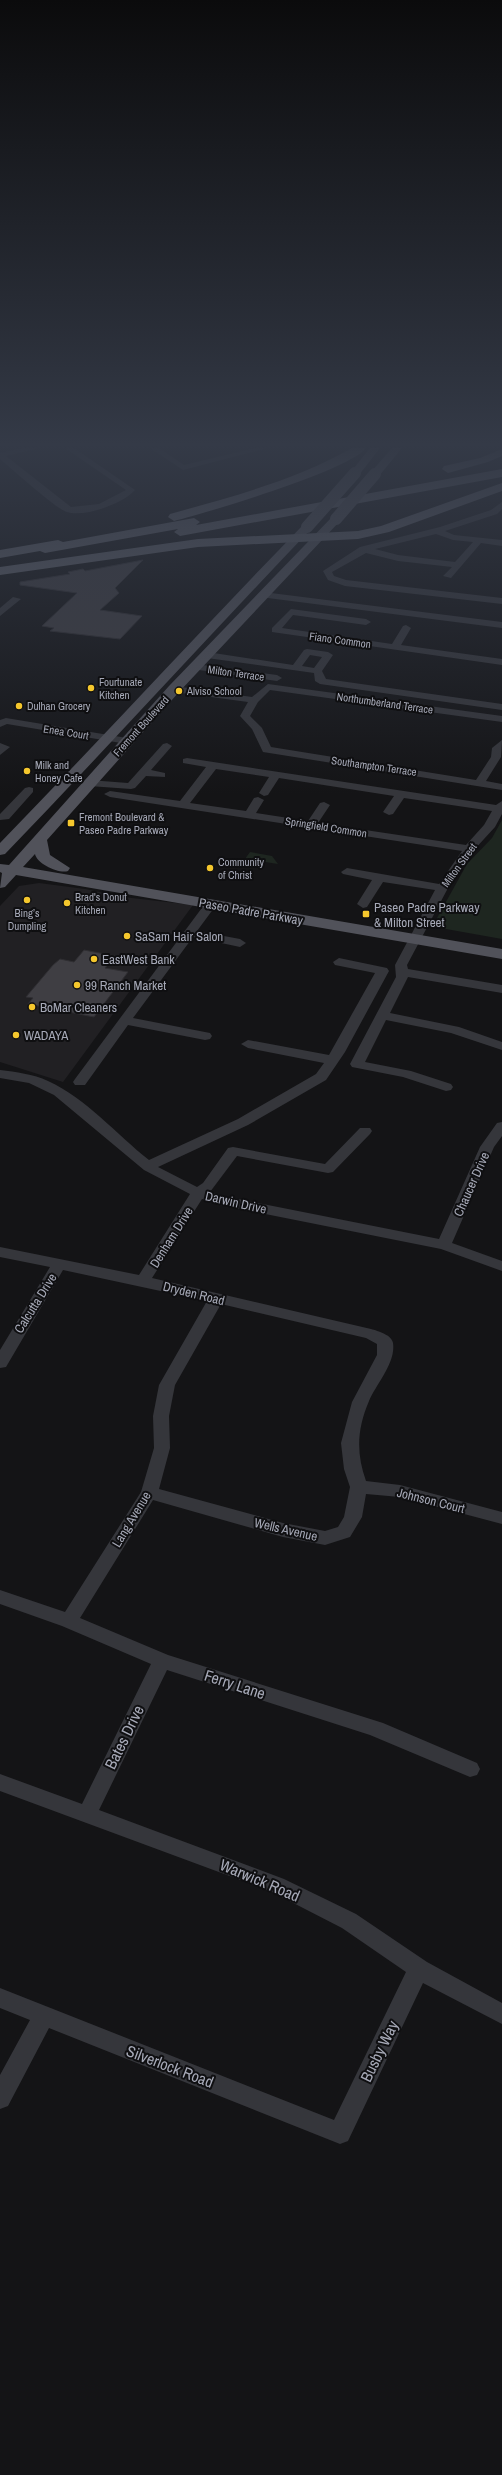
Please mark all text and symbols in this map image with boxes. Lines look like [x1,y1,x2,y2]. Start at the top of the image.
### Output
street label: Fiano Common [308,629,372,651]
street label: Milton Terrace [207,662,265,684]
place label: Fourtunate Kitchen [99,675,142,702]
marker: Fourtunate Kitchen [86,683,96,693]
place label: Alviso School [186,684,242,698]
marker: Alviso School [174,686,184,696]
street label: Northumberland Terrace [336,689,434,717]
street label: Fremont Boulevard [110,693,172,759]
place label: Dulhan Grocery [27,699,91,713]
marker: Dulhan Grocery [14,701,24,711]
street label: Enea Court [42,722,90,743]
street label: Southampton Terrace [330,753,418,779]
place label: Milk and Honey Cafe [35,758,83,785]
marker: Milk and Honey Cafe [22,766,32,776]
place label: Fremont Boulevard & Paseo Padre Parkway [79,810,169,837]
street label: Springfield Common [284,814,368,840]
marker: Fremont Boulevard & Paseo Padre Parkway [66,818,76,828]
street label: Milton Street [438,840,480,890]
place label: Community of Christ [218,855,265,882]
marker: Community of Christ [205,863,215,873]
place label: Brad's Donut Kitchen [75,890,127,917]
street label: Paseo Padre Parkway [197,894,305,929]
marker: Bing’s Dumpling [22,895,32,905]
marker: Brad's Donut Kitchen [62,898,72,908]
place label: Paseo Padre Parkway & Milton Street [374,899,480,931]
place label: Bing’s Dumpling [8,906,46,933]
marker: Paseo Padre Parkway & Milton Street [361,909,371,919]
place label: SaSam Hair Salon [135,928,223,945]
marker: SaSam Hair Salon [122,931,132,941]
place label: EastWest Bank [102,951,175,968]
marker: EastWest Bank [89,954,99,964]
place label: 99 Ranch Market [85,977,166,994]
marker: 99 Ranch Market [72,980,82,990]
place label: BoMar Cleaners [40,999,117,1016]
marker: BoMar Cleaners [27,1002,37,1012]
place label: WADAYA [24,1027,69,1044]
marker: WADAYA [11,1030,21,1040]
street label: Chaucer Drive [450,1149,493,1219]
street label: Darwin Drive [204,1187,268,1218]
street label: Denham Drive [146,1204,197,1271]
street label: Calcutta Drive [10,1270,61,1336]
street label: Dryden Road [161,1278,226,1309]
street label: Johnson Court [395,1484,467,1517]
street label: Lang Avenue [108,1488,155,1550]
street label: Wells Avenue [253,1514,319,1545]
street label: Ferry Lane [202,1664,268,1704]
street label: Bates Drive [99,1701,149,1773]
street label: Warwick Road [217,1853,303,1907]
street label: Busby Way [355,2016,404,2085]
street label: Silverlock Road [123,2039,217,2093]

